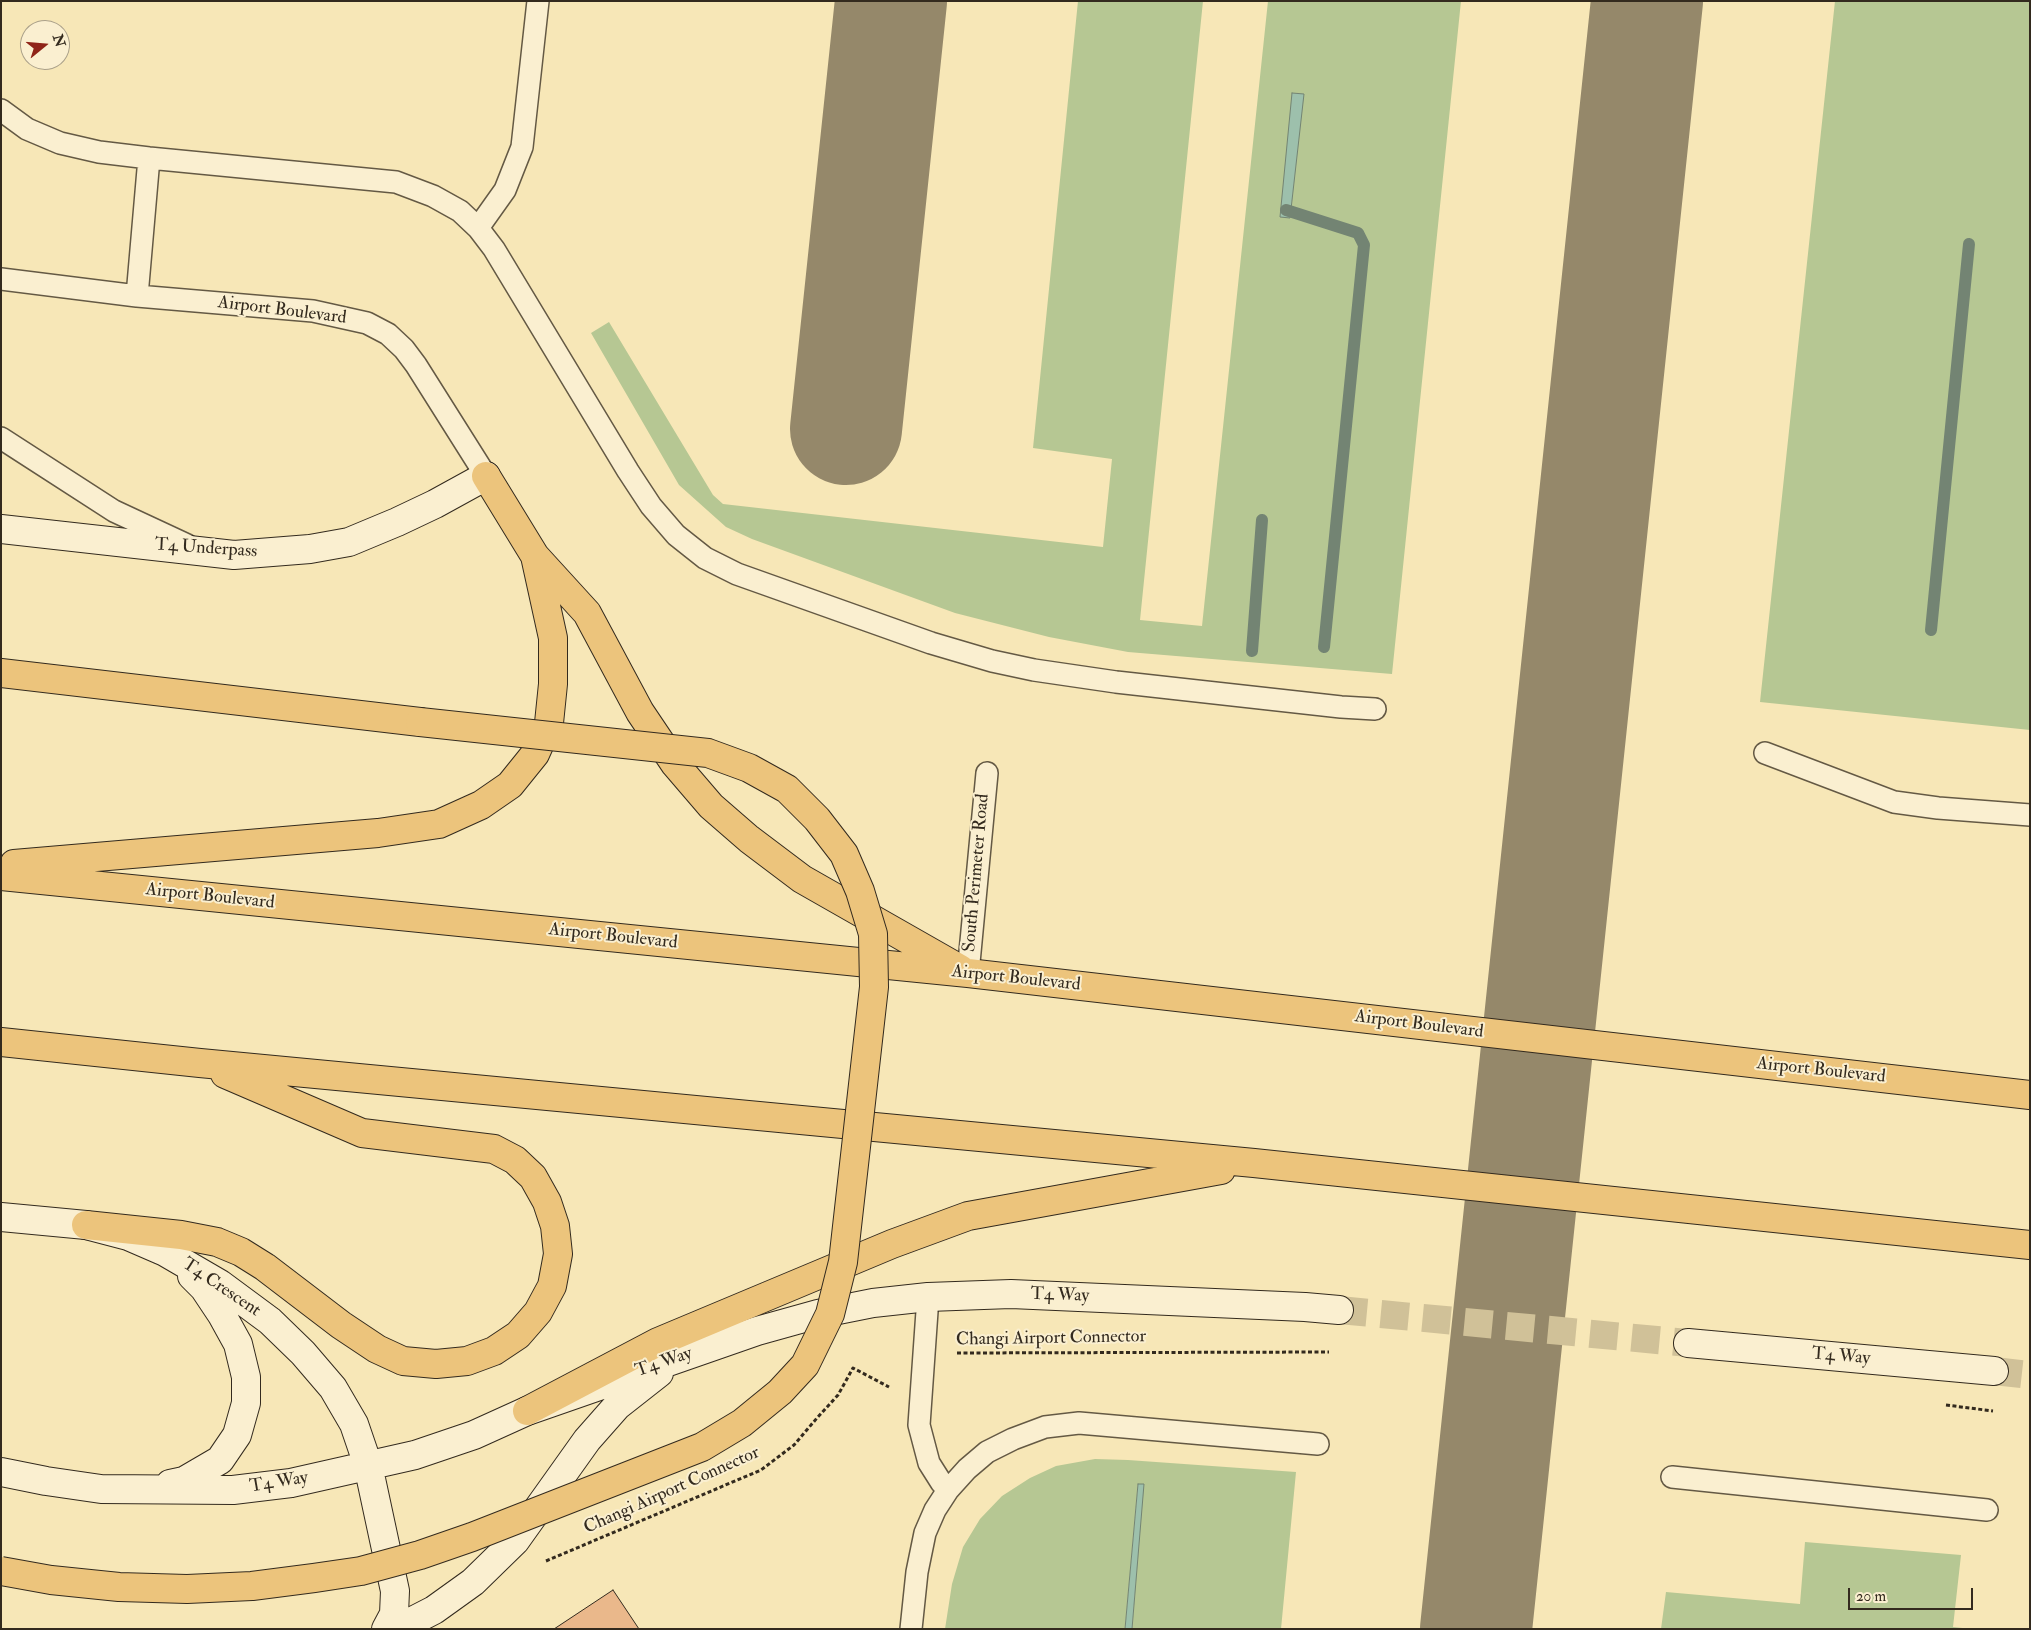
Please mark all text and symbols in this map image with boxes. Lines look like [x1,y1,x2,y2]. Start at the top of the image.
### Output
north arrow [20,20,70,70]
text: N [49,32,69,49]
street label: Airport Boulevard [216,292,348,330]
street label: T4 Underpass [154,535,258,563]
street label: South Perimeter Road [959,793,995,953]
street label: Airport Boulevard [145,879,275,915]
street label: Airport Boulevard [548,919,678,955]
street label: Airport Boulevard [951,961,1081,997]
street label: Airport Boulevard [1353,1006,1485,1044]
street label: Airport Boulevard [1756,1053,1886,1089]
street label: T4 Crescent [178,1254,264,1322]
street label: T4 Way [1030,1284,1090,1308]
street label: Changi Airport Connector [956,1327,1146,1351]
street label: T4 Way [633,1343,695,1383]
street label: T4 Way [1811,1344,1871,1370]
street label: Changi Airport Connector [581,1442,763,1540]
street label: T4 Way [248,1468,310,1498]
scale bar [1851,1578,1976,1610]
text: 20 m [1856,1587,1886,1606]

